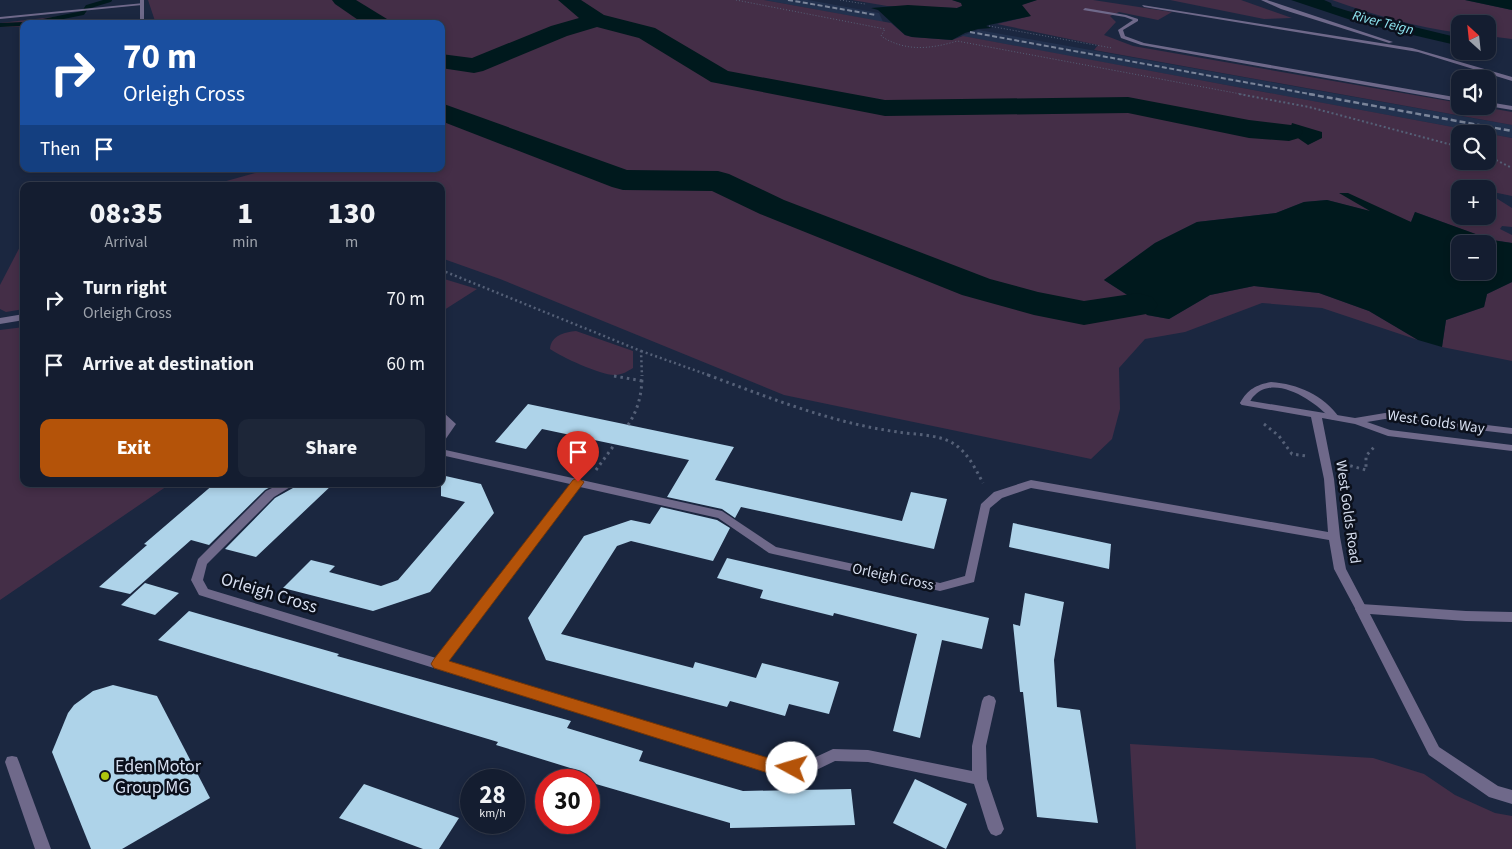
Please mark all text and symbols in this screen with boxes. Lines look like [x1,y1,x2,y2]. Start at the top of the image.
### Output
water label: River Teign [1350,6,1416,40]
north arrow [1451,15,1496,60]
map controls [1451,15,1496,280]
text: 70 m [123,32,197,82]
icon: right [40,40,105,105]
button: sound [1451,70,1496,115]
text: Orleigh Cross [123,78,245,110]
button: search [1451,125,1496,170]
icon: arrive [90,135,118,163]
text: Then [40,136,80,163]
button: + [1451,180,1496,225]
text: 08:35 [89,192,163,235]
text: 1 [237,192,253,235]
text: 130 [328,192,376,235]
text: Arrival [105,231,148,253]
text: min [232,231,258,253]
text: m [345,231,358,253]
button: − [1451,235,1496,280]
text: Turn right [83,275,167,302]
icon: right [40,286,68,314]
text: 70 m [387,286,425,313]
text: Orleigh Cross [83,302,172,324]
icon: arrive [40,351,68,379]
text: Arrive at destination [83,351,254,378]
text: 60 m [387,351,425,378]
street label: West Golds Way [1386,405,1486,439]
button: Exit [40,419,228,477]
button: Share [238,419,425,477]
pin [557,431,599,482]
icon: arrive [564,438,592,466]
street label: West Golds Road [1330,459,1366,565]
street label: Orleigh Cross [850,558,936,596]
street label: Orleigh Cross [218,566,320,620]
position arrow [765,741,817,793]
place label: Eden Motor Group MG [115,754,202,800]
speed limit sign: 30 [535,769,600,834]
marker: Eden Motor Group MG [99,770,111,782]
text: 28 [479,777,506,813]
text: km/h [479,805,506,822]

